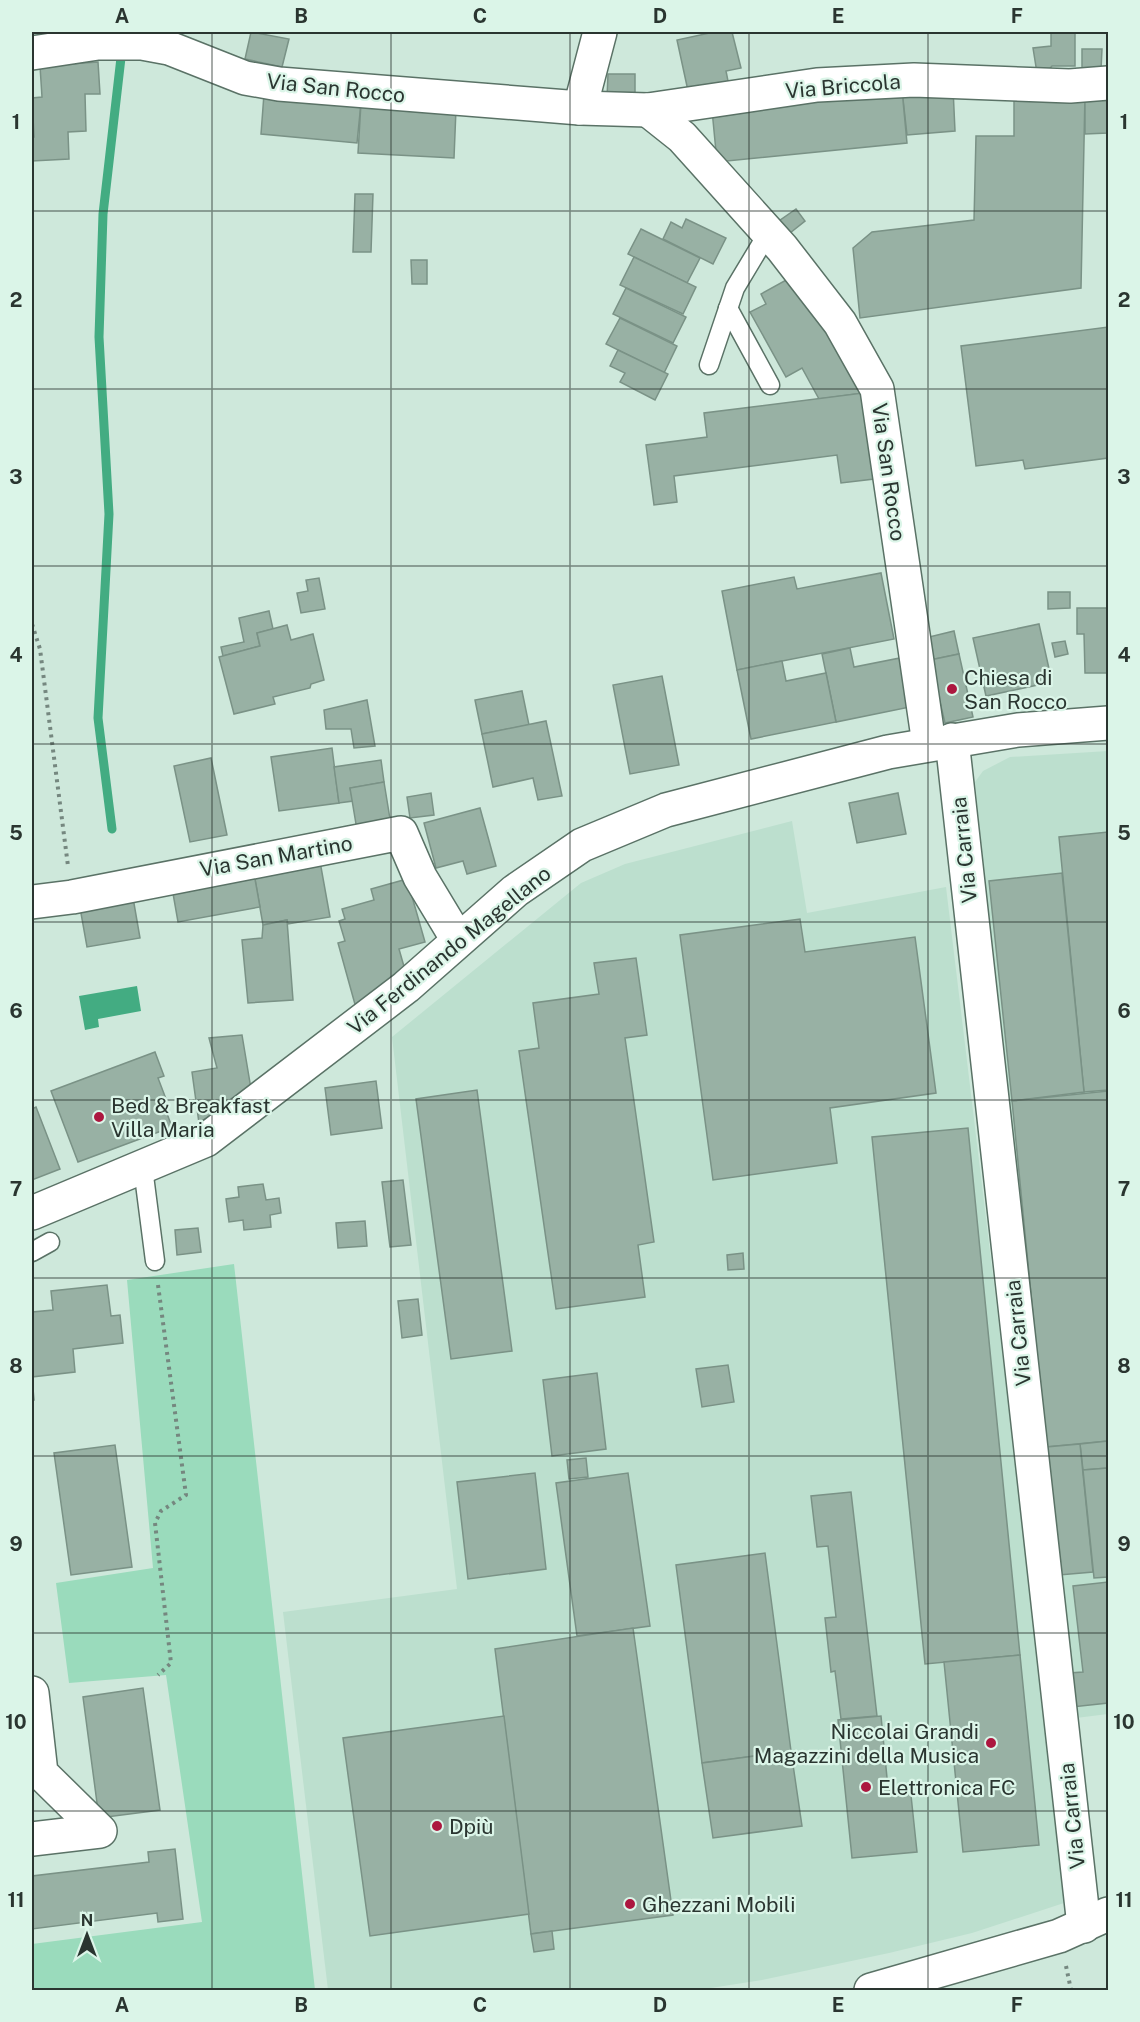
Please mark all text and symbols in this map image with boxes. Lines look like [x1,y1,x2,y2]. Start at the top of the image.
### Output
text: A [115,4,129,28]
text: B [294,4,308,28]
text: C [473,4,487,28]
text: D [653,4,667,28]
text: E [832,4,844,28]
text: F [1011,4,1023,28]
street label: Via San Rocco [265,68,407,108]
street label: Via Briccola [784,68,902,104]
text: 1 [12,110,20,134]
text: 1 [1120,110,1128,134]
text: 2 [10,288,22,312]
text: 2 [1118,288,1130,312]
street label: Via San Rocco [867,401,911,543]
text: 3 [9,465,23,489]
text: 3 [1117,465,1131,489]
text: 4 [9,643,23,667]
text: 4 [1117,643,1131,667]
place label: Chiesa di San Rocco [964,665,1067,714]
marker: Chiesa di San Rocco [945,682,959,696]
street label: Via Carraia [946,796,982,904]
text: 5 [9,821,23,845]
text: 5 [1117,821,1131,845]
street label: Via San Martino [198,830,354,882]
street label: Via Ferdinando Magellano [342,860,556,1040]
text: 6 [9,999,23,1023]
text: 6 [1117,999,1131,1023]
place label: Bed & Breakfast Villa Maria [111,1093,271,1142]
marker: Bed & Breakfast Villa Maria [92,1110,106,1124]
text: 7 [10,1177,22,1201]
text: 7 [1118,1177,1130,1201]
street label: Via Carraia [1000,1279,1036,1387]
text: 8 [9,1354,23,1378]
text: 8 [1117,1354,1131,1378]
text: 9 [9,1532,23,1556]
text: 9 [1117,1532,1131,1556]
text: 10 [5,1710,27,1734]
text: 10 [1113,1710,1135,1734]
place label: Niccolai Grandi Magazzini della Musica [754,1719,979,1768]
marker: Niccolai Grandi Magazzini della Musica [984,1736,998,1750]
street label: Via Carraia [1054,1762,1090,1870]
place label: Elettronica FC [878,1775,1015,1800]
marker: Elettronica FC [859,1780,873,1794]
place label: Dpiù [449,1814,493,1839]
marker: Dpiù [430,1819,444,1833]
text: 11 [7,1888,25,1912]
text: 11 [1115,1888,1133,1912]
place label: Ghezzani Mobili [642,1892,795,1917]
marker: Ghezzani Mobili [623,1897,637,1911]
north arrow [57,1905,117,1965]
text: N [81,1911,93,1930]
text: A [115,1993,129,2017]
text: B [294,1993,308,2017]
text: C [473,1993,487,2017]
text: D [653,1993,667,2017]
text: E [832,1993,844,2017]
text: F [1011,1993,1023,2017]

